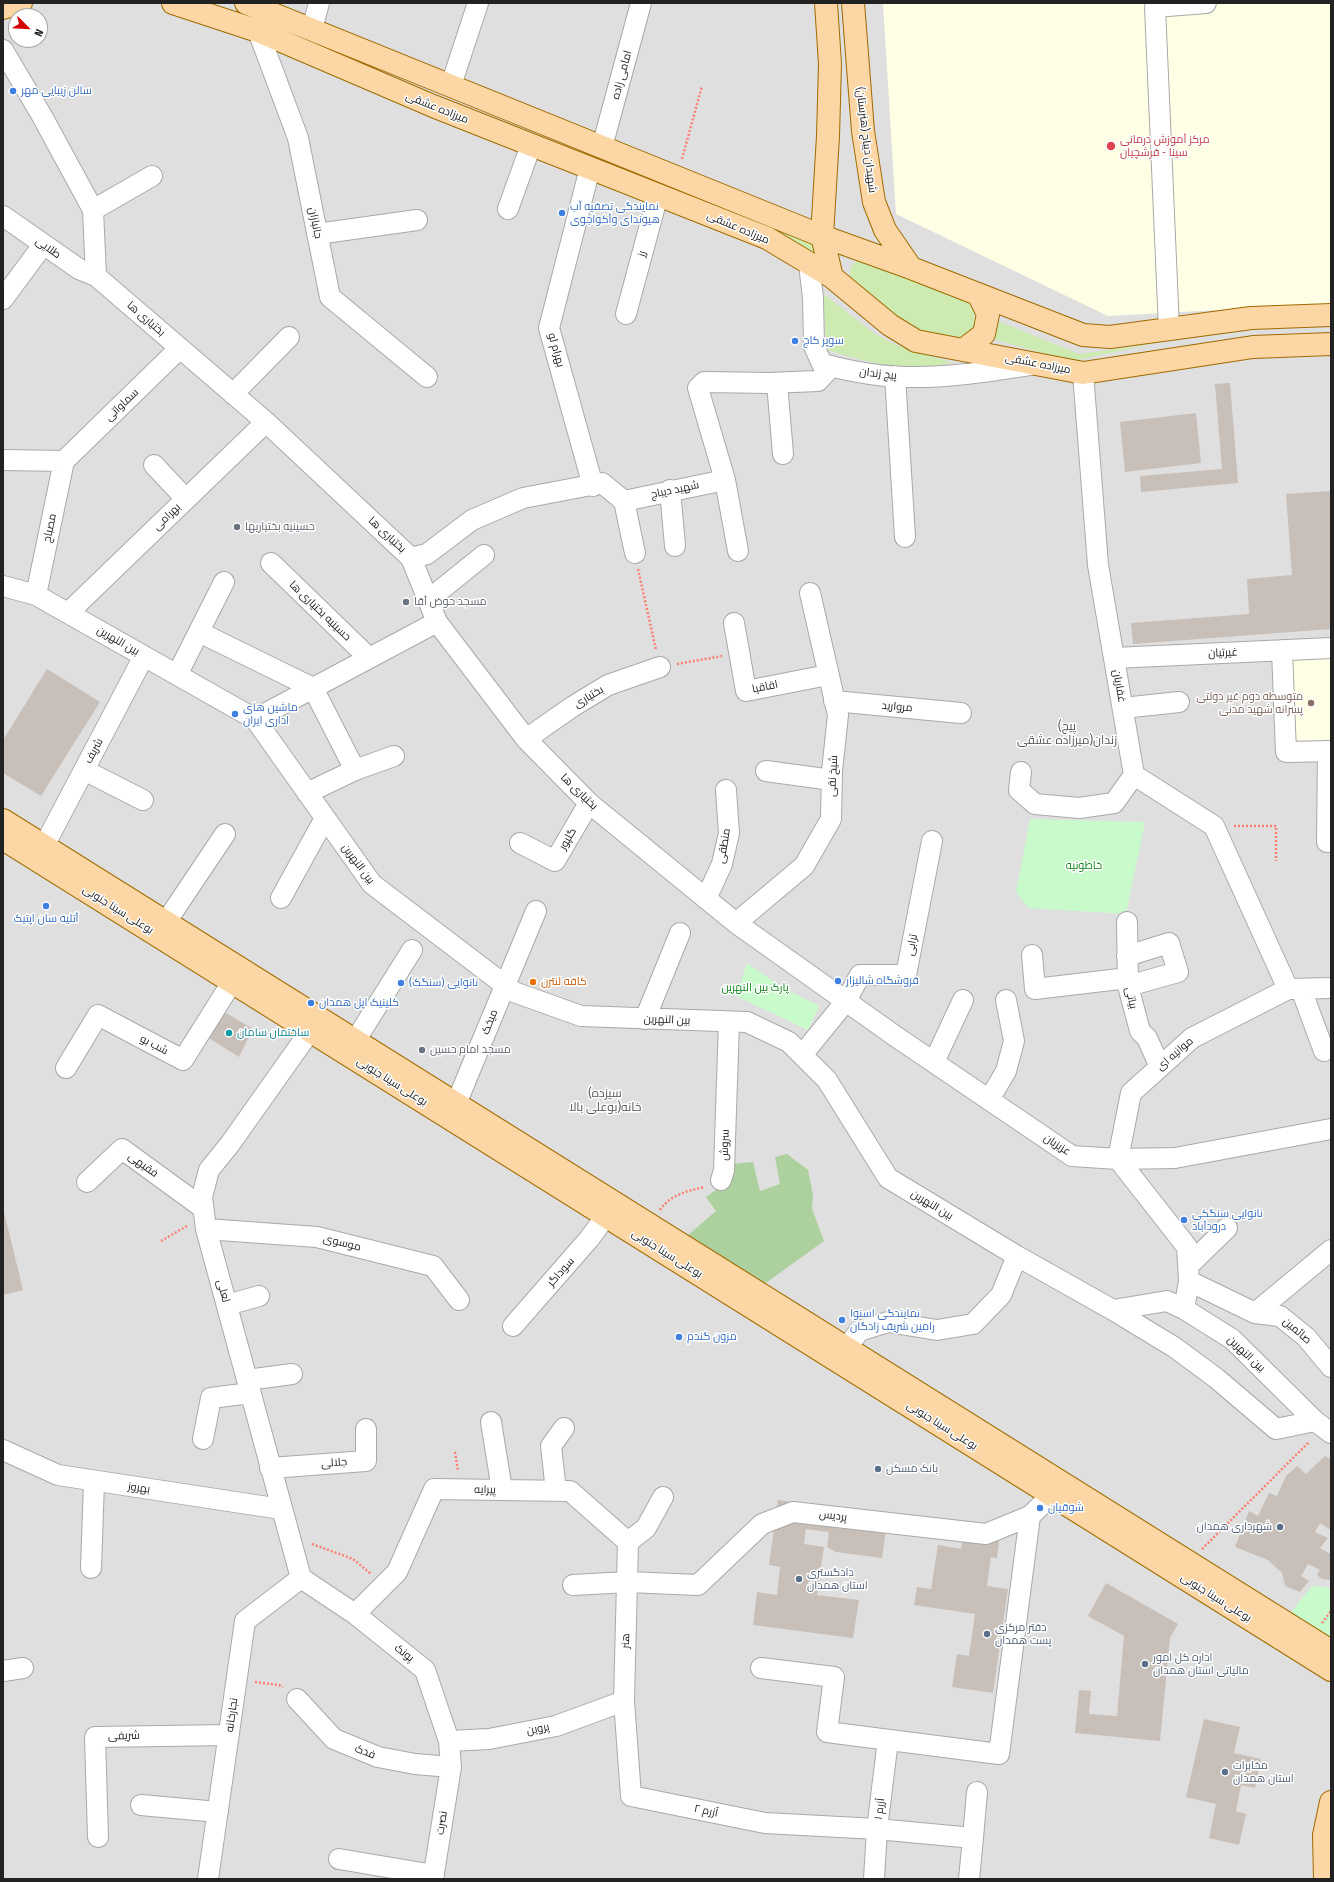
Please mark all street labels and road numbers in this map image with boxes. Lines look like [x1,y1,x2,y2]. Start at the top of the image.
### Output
street label: امامی زاده [609,49,635,101]
street label: شهیدان دیباج (هنرستان) [853,86,879,194]
street label: میرزاده عشقی [404,89,470,127]
street label: جانبازان [305,206,325,240]
street label: میرزاده عشقی [705,209,771,247]
street label: طلایی [33,235,63,261]
street label: رز [635,249,649,259]
street label: بختیاری ها [124,299,168,339]
street label: بهرام لو [545,331,567,369]
street label: میرزاده عشقی [1004,351,1072,377]
street label: پیچ زندان [859,365,897,383]
street label: سماواتی [103,386,141,424]
street label: شهید دیباج [650,478,700,502]
street label: بهرامی [150,501,184,533]
street label: مصباح [40,512,60,544]
street label: بختیاری ها [365,514,409,556]
street label: حسینیه بختیاری ها [286,578,354,644]
street label: بین النهرین [94,624,142,658]
street label: غیرتیان [1208,646,1238,660]
street label: غفاریان [1110,669,1128,703]
street label: اقاقیا [751,678,779,696]
street label: بختیاری [572,683,606,711]
street label: مروارید [881,699,913,715]
street label: شریف [82,736,106,766]
street label: شیخ نقی [825,755,841,797]
street label: بختیاری ها [558,771,600,813]
street label: گلپور [556,826,580,852]
street label: منطقی [714,827,734,865]
street label: بین النهرین [339,841,377,887]
street label: بوعلی سینا جنوبی [80,883,156,937]
street label: ترابی [903,933,921,957]
street label: بیاتی [1122,986,1140,1010]
street label: میخک [479,1008,501,1036]
street label: بین النهرین [643,1013,691,1027]
street label: شب بو [138,1032,170,1058]
street label: موانیه ای [1154,1034,1196,1074]
street label: بوعلی سینا جنوبی [354,1055,430,1109]
street label: سروش [718,1129,732,1161]
street label: عزیزیان [1041,1131,1073,1159]
street label: فقیهی [125,1150,161,1180]
street label: بین النهرین [909,1187,955,1223]
street label: بوعلی سینا جنوبی [629,1227,705,1281]
street label: موسوی [322,1232,362,1254]
street label: سوداگر [545,1255,577,1289]
street label: لعلی [214,1278,232,1304]
street label: صائمین [1280,1315,1314,1347]
street label: بین النهرین [1224,1333,1268,1375]
street label: بوعلی سینا جنوبی [904,1399,980,1453]
street label: جلالی [320,1456,348,1470]
street label: بهروز [127,1480,151,1496]
street label: پیرایه [474,1483,496,1497]
street label: پردیس [818,1508,848,1524]
street label: بوعلی سینا جنوبی [1178,1571,1254,1625]
street label: هنر [619,1633,633,1649]
street label: پونک [392,1641,416,1665]
street label: نجارخانه [223,1697,241,1733]
street label: پروین [526,1720,550,1738]
street label: شریفی [108,1729,140,1743]
street label: فدک [353,1742,377,1762]
street label: آزرم ۱ [872,1797,888,1821]
street label: آزرم ۲ [693,1802,719,1820]
street label: نصرت [434,1810,450,1836]

